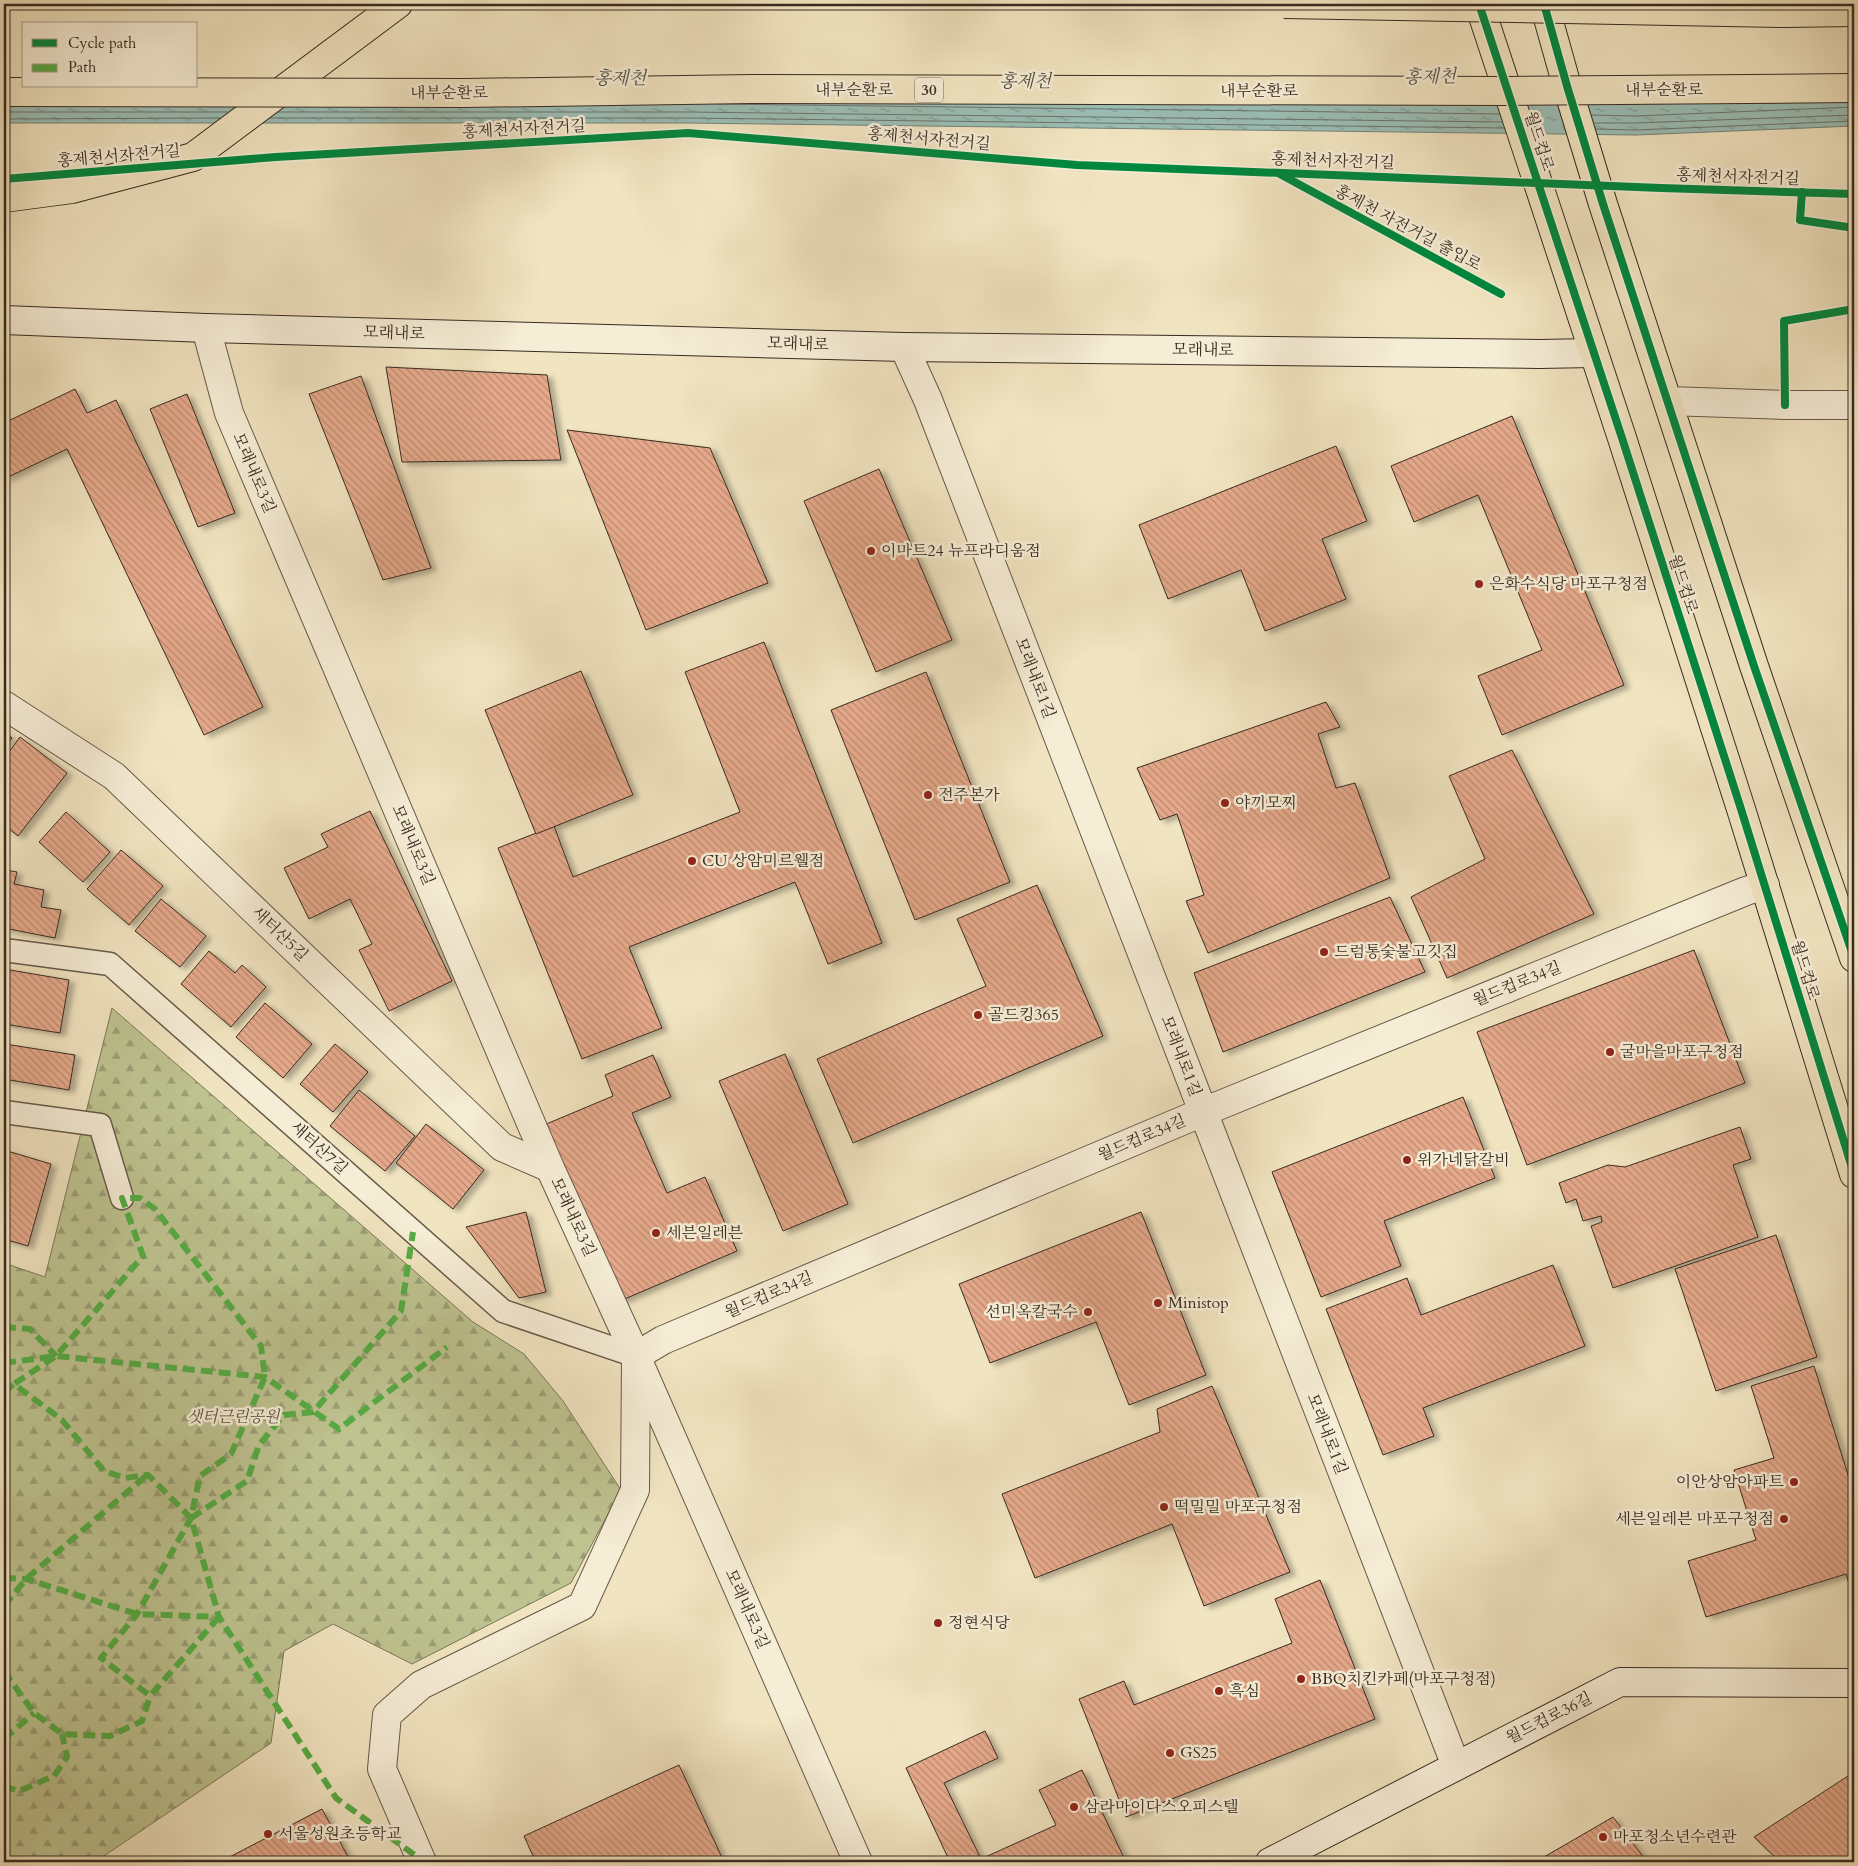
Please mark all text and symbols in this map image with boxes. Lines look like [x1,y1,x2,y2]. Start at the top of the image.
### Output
legend [22,22,198,88]
text: Cycle path [68,33,137,53]
text: Path [68,57,97,77]
water label: 홍제천 [1404,64,1458,90]
water label: 홍제천 [594,66,648,91]
water label: 홍제천 [999,69,1053,94]
road number: 30 [915,78,943,102]
street label: 내부순환로 [815,79,893,101]
street label: 내부순환로 [1625,79,1703,101]
street label: 내부순환로 [1220,80,1298,102]
street label: 내부순환로 [410,82,488,104]
street label: 월드컵로 [1519,108,1559,174]
street label: 홍제천서자전거길 [462,115,586,143]
street label: 홍제천서자전거길 [866,123,992,155]
street label: 홍제천서자전거길 [56,140,182,172]
street label: 홍제천서자전거길 [1271,148,1395,174]
street label: 홍제천서자전거길 [1676,164,1800,190]
street label: 홍제천 자전거길 출입로 [1331,180,1486,276]
street label: 모래내로 [363,321,426,345]
street label: 모래내로 [767,332,830,356]
street label: 모래내로 [1172,338,1235,362]
street label: 모래내로3길 [227,429,281,517]
place label: 이마트24 뉴프라디움점 [881,540,1041,562]
marker: 이마트24 뉴프라디움점 [865,545,877,557]
street label: 월드컵로 [1663,551,1703,617]
place label: 은화수식당 마포구청점 [1489,573,1648,595]
marker: 은화수식당 마포구청점 [1473,578,1485,590]
street label: 모래내로1길 [1009,634,1061,722]
place label: 전주본가 [938,784,1000,806]
marker: 전주본가 [922,789,934,801]
place label: 야끼모찌 [1235,792,1297,814]
marker: 야끼모찌 [1219,797,1231,809]
street label: 모래내로3길 [386,801,440,889]
place label: CU 상암미르웰점 [702,850,824,872]
marker: CU 상암미르웰점 [686,855,698,867]
street label: 새터산5길 [247,902,313,966]
street label: 월드컵로 [1785,937,1825,1003]
place label: 드럼통숯불고깃집 [1334,941,1458,963]
marker: 드럼통숯불고깃집 [1318,946,1330,958]
street label: 월드컵로34길 [1469,956,1565,1012]
place label: 골드킹365 [988,1004,1059,1026]
marker: 골드킹365 [972,1009,984,1021]
street label: 모래내로1길 [1155,1012,1207,1100]
place label: 굴마을마포구청점 [1620,1041,1744,1063]
marker: 굴마을마포구청점 [1604,1046,1616,1058]
street label: 월드컵로34길 [1095,1110,1189,1166]
street label: 새터산7길 [286,1116,352,1180]
place label: 위가네닭갈비 [1417,1149,1510,1171]
marker: 위가네닭갈비 [1401,1154,1413,1166]
street label: 모래내로3길 [545,1174,601,1260]
place label: 세븐일레븐 [666,1222,744,1244]
marker: 세븐일레븐 [650,1227,662,1239]
street label: 월드컵로34길 [722,1267,816,1323]
place label: Ministop [1168,1292,1229,1314]
marker: Ministop [1152,1297,1164,1309]
place label: 선미옥칼국수 [985,1301,1078,1323]
marker: 선미옥칼국수 [1082,1306,1094,1318]
street label: 모래내로1길 [1301,1390,1353,1478]
park label: 샛터근린공원 [187,1406,281,1428]
place label: 이안상암아파트 [1676,1471,1785,1493]
marker: 이안상암아파트 [1788,1476,1800,1488]
place label: 떡밀밀 마포구청점 [1174,1496,1302,1518]
marker: 떡밀밀 마포구청점 [1158,1501,1170,1513]
place label: 세븐일레븐 마포구청점 [1615,1508,1774,1530]
marker: 세븐일레븐 마포구청점 [1778,1513,1790,1525]
street label: 모래내로3길 [720,1565,774,1653]
place label: 정현식당 [948,1612,1010,1634]
marker: 정현식당 [932,1617,944,1629]
place label: BBQ치킨카페(마포구청점) [1311,1668,1496,1690]
marker: BBQ치킨카페(마포구청점) [1295,1673,1307,1685]
place label: 흑심 [1229,1680,1260,1702]
marker: 흑심 [1213,1685,1225,1697]
street label: 월드컵로36길 [1502,1687,1596,1749]
place label: GS25 [1180,1742,1217,1764]
marker: GS25 [1164,1747,1176,1759]
place label: 삼라마이다스오피스텔 [1084,1796,1239,1818]
marker: 삼라마이다스오피스텔 [1068,1801,1080,1813]
place label: 서울성원초등학교 [278,1823,402,1845]
place label: 마포청소년수련관 [1613,1826,1737,1848]
marker: 서울성원초등학교 [262,1828,274,1840]
marker: 마포청소년수련관 [1597,1831,1609,1843]

